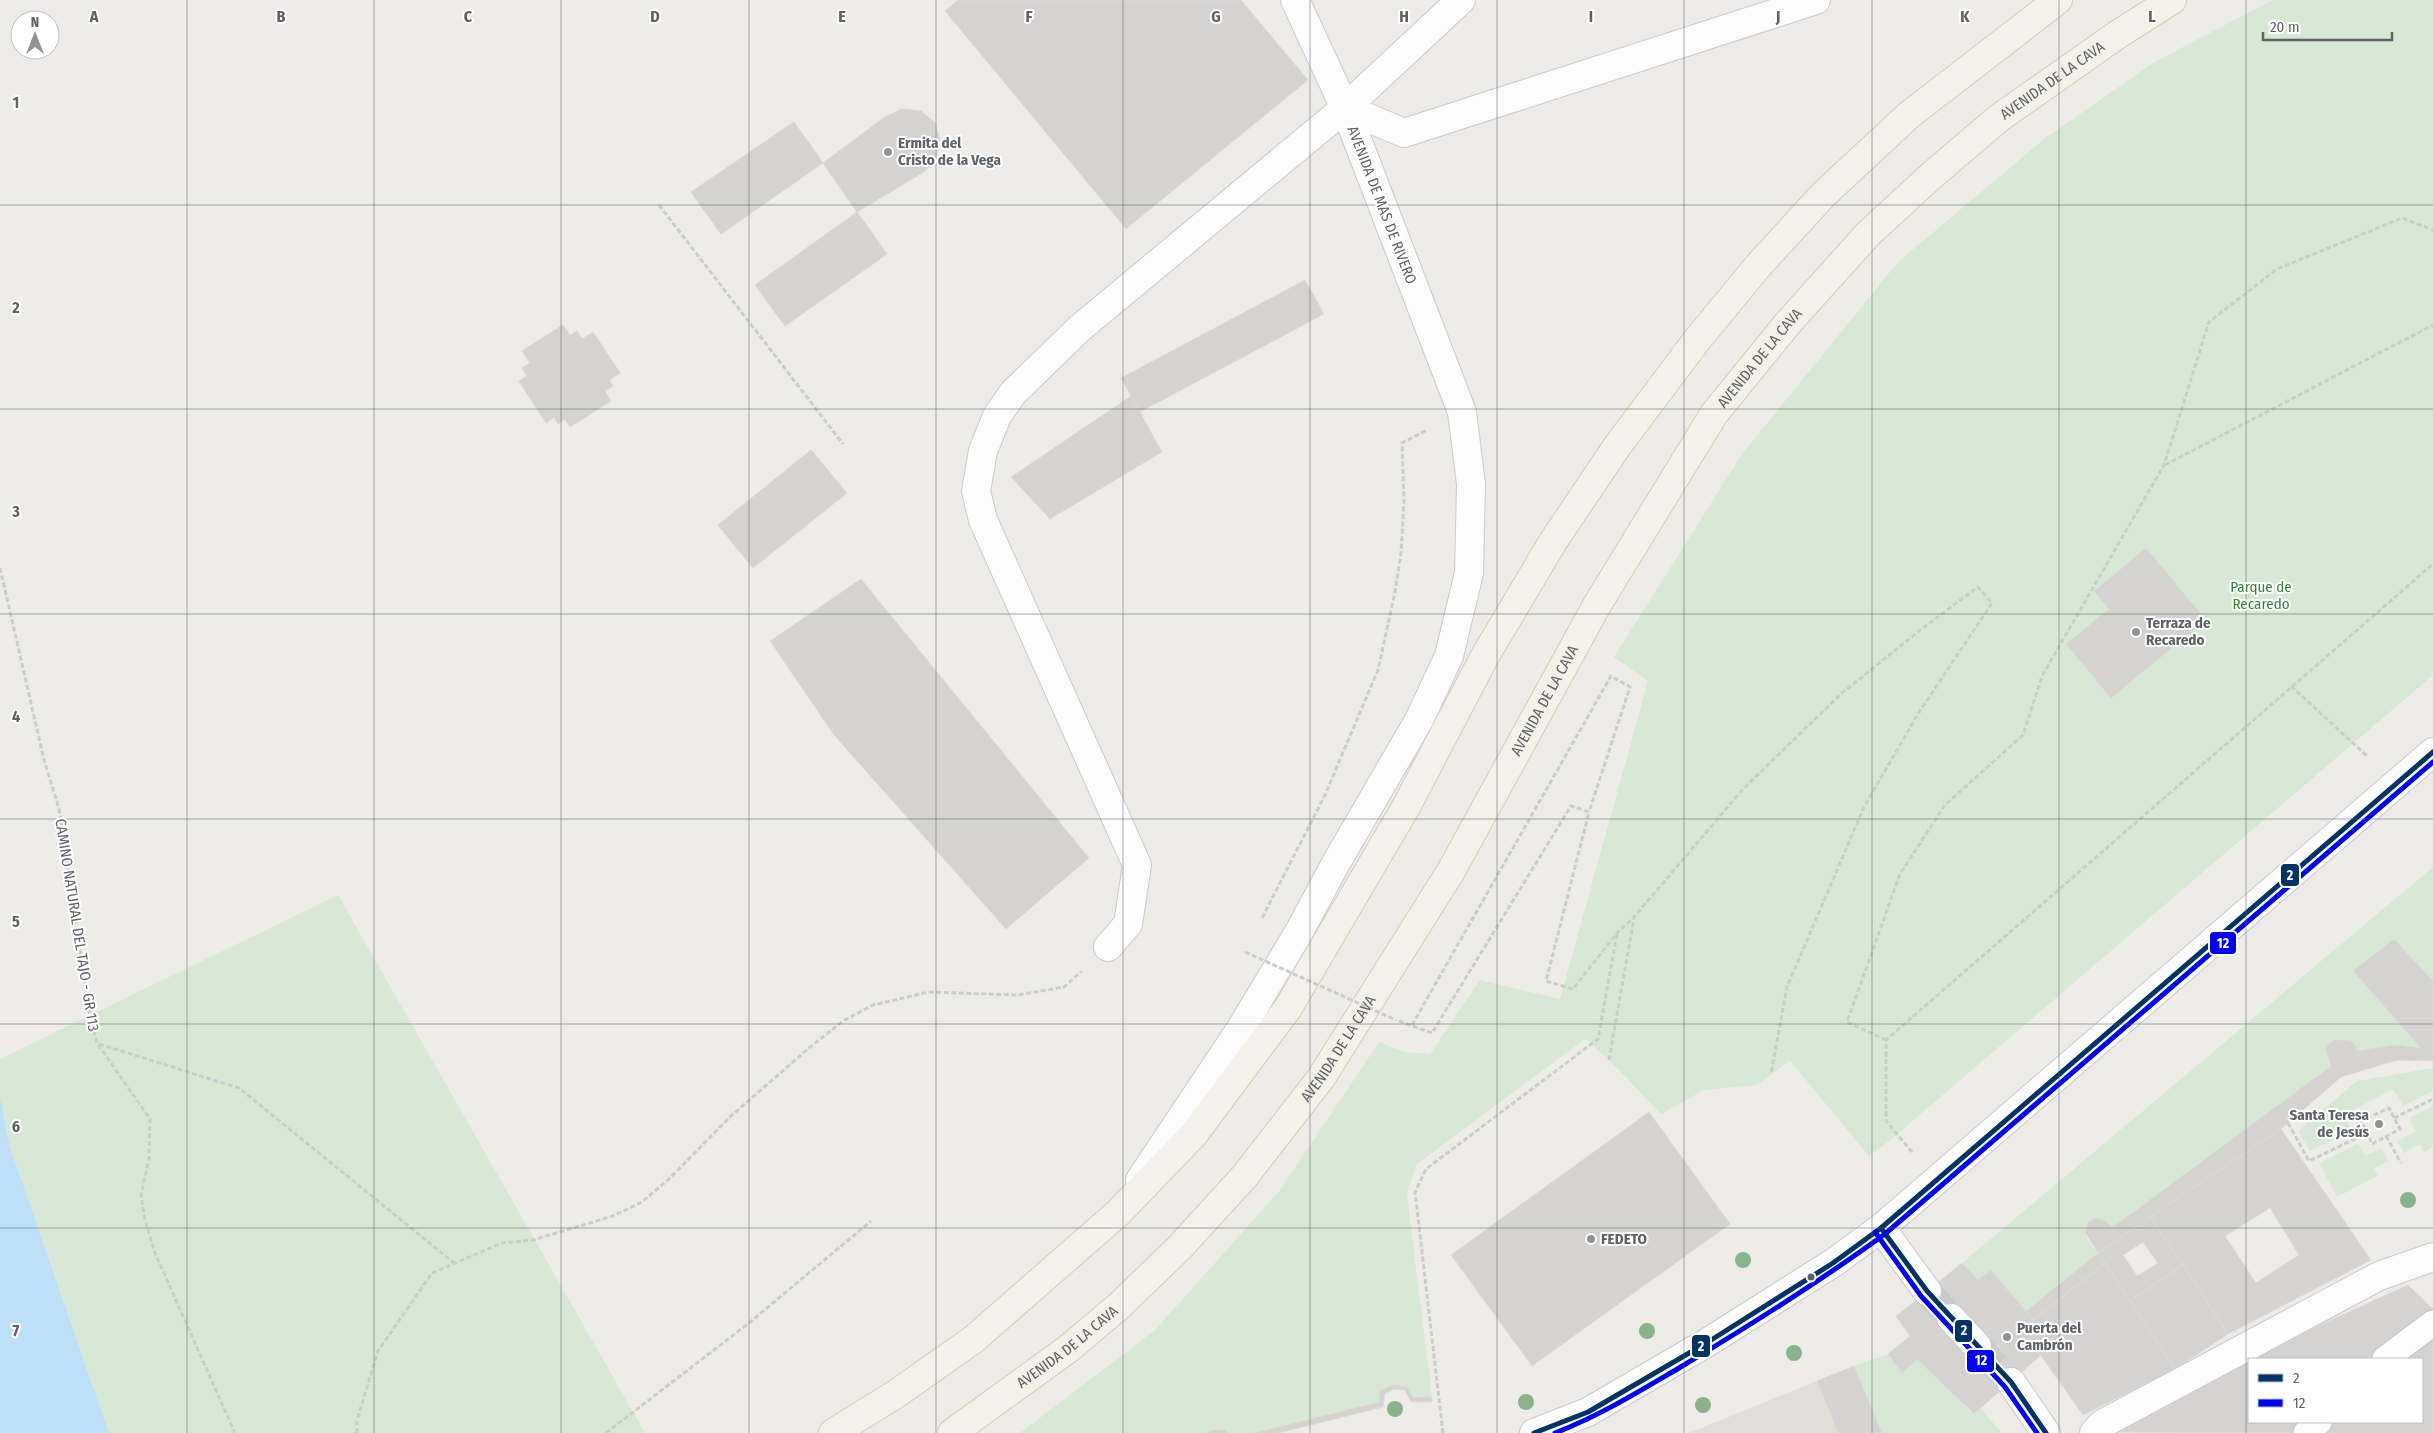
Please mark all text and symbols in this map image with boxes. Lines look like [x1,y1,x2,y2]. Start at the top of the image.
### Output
text: A [89,7,99,26]
text: B [277,7,286,26]
text: C [464,7,473,26]
text: D [650,7,660,26]
text: E [838,7,846,26]
text: F [1025,7,1033,26]
text: G [1211,7,1221,26]
text: H [1399,7,1409,26]
text: I [1589,7,1593,26]
text: J [1775,7,1780,26]
text: K [1960,7,1970,26]
text: L [2148,7,2156,26]
north arrow [10,10,60,60]
scale bar [2263,10,2392,42]
text: N [31,14,39,31]
text: 20 m [2270,18,2300,36]
street label: AVENIDA DE LA CAVA [1997,38,2108,123]
text: 1 [13,93,19,112]
street label: AVENIDA DE MAS DE RIVERO [1344,124,1420,286]
place label: Ermita del Cristo de la Vega [898,134,1001,169]
marker: Ermita del Cristo de la Vega [882,146,894,158]
text: 2 [11,298,20,317]
street label: AVENIDA DE LA CAVA [1714,305,1806,412]
text: 3 [11,502,20,521]
park label: Parque de Recaredo [2230,578,2292,613]
place label: Terraza de Recaredo [2146,614,2211,649]
marker: Terraza de Recaredo [2130,626,2142,638]
street label: AVENIDA DE LA CAVA [1507,642,1582,759]
text: 4 [12,707,20,726]
street label: CAMINO NATURAL DEL TAJO - GR 113 [51,817,103,1033]
line badge: 2 [2280,863,2300,887]
text: 2 [2286,867,2294,884]
text: 5 [12,912,20,931]
line badge: 12 [2209,931,2237,955]
text: 12 [2217,935,2230,952]
street label: AVENIDA DE LA CAVA [1297,992,1380,1105]
place label: Santa Teresa de Jesús [2289,1106,2370,1141]
text: 6 [12,1117,20,1136]
marker: Santa Teresa de Jesús [2373,1118,2385,1130]
place label: FEDETO [1601,1230,1647,1248]
marker: FEDETO [1585,1233,1597,1245]
unlabelled marker [1806,1272,1816,1282]
street label: AVENIDA DE LA CAVA [1013,1302,1122,1392]
line badge: 2 [1954,1319,1973,1343]
place label: Puerta del Cambrón [2017,1319,2082,1354]
text: 7 [13,1321,20,1340]
text: 2 [1960,1322,1968,1339]
marker: Puerta del Cambrón [2001,1331,2013,1343]
line badge: 2 [1691,1334,1711,1358]
text: 2 [1697,1338,1705,1355]
line badge: 12 [1966,1349,1995,1373]
text: 12 [1975,1352,1988,1369]
legend [2248,1358,2423,1423]
text: 2 [2293,1369,2300,1387]
text: 12 [2293,1394,2306,1412]

